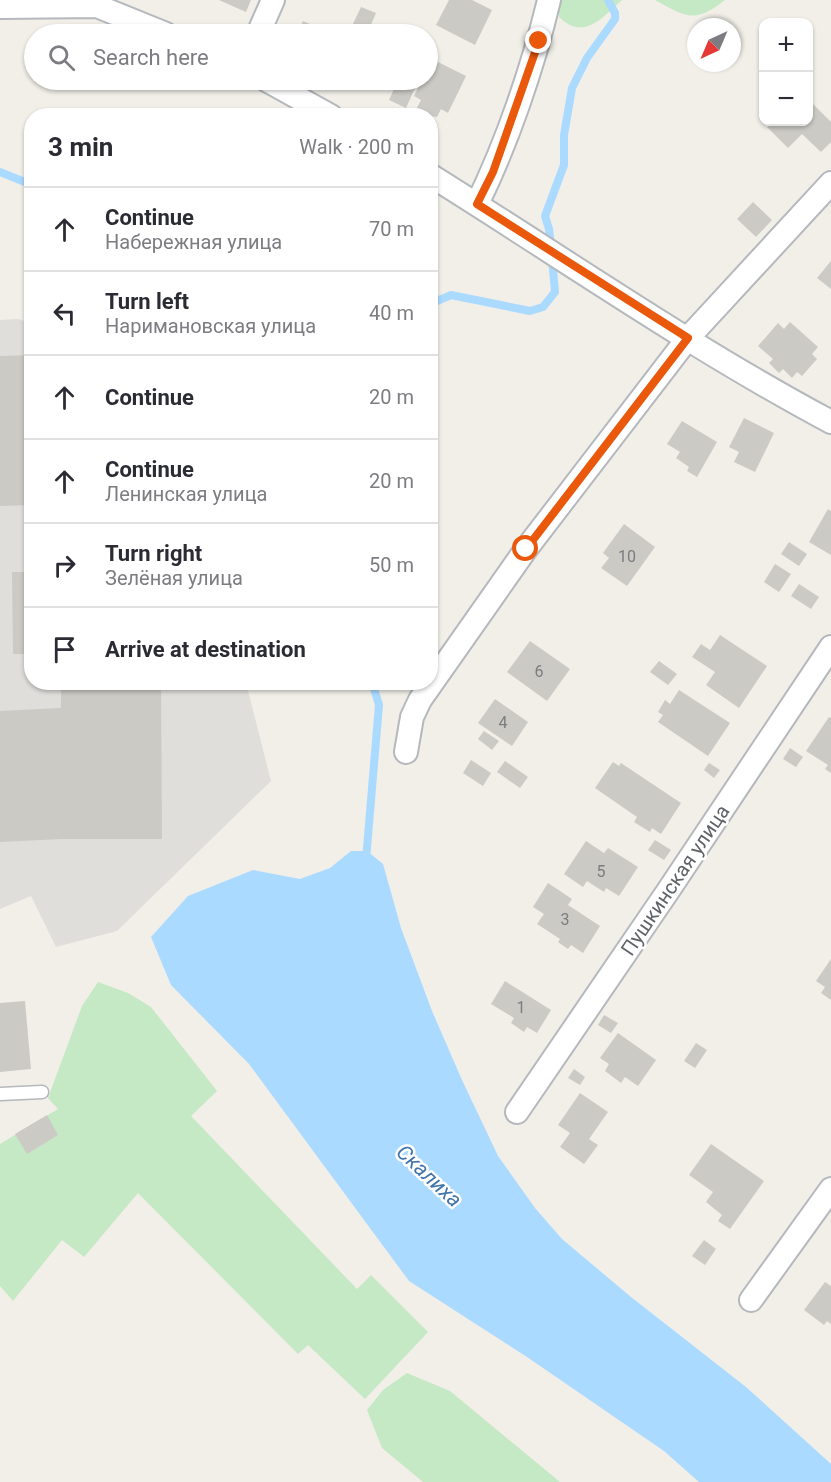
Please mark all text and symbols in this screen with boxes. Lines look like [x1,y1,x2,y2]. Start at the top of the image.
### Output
north arrow [687,18,741,72]
map controls [759,18,813,126]
button: + [759,18,813,72]
search box [24,24,438,90]
route end [525,27,551,53]
icon: search [45,41,78,74]
text: Search here [93,45,209,70]
button: − [759,72,813,126]
text: 3 min [48,132,113,162]
text: Walk · 200 m [299,135,414,159]
text: Continue [105,205,194,230]
icon: ahead [48,213,81,246]
text: 70 m [369,217,414,241]
text: Набережная улица [105,230,282,254]
text: Turn left [105,289,189,314]
icon: left [48,297,81,330]
text: 40 m [369,301,414,325]
text: Наримановская улица [105,314,316,338]
icon: ahead [48,381,81,414]
text: Continue [105,385,194,410]
text: 20 m [369,385,414,409]
text: Continue [105,457,194,482]
icon: ahead [48,465,81,498]
text: 20 m [369,469,414,493]
text: Ленинская улица [105,482,267,506]
route start [512,535,538,561]
text: Turn right [105,541,202,566]
house number: 10 [618,547,636,566]
icon: right [48,549,81,582]
text: 50 m [369,553,414,577]
text: Зелёная улица [105,566,243,590]
icon: arrive [48,633,81,666]
text: Arrive at destination [105,637,306,662]
house number: 6 [535,662,544,681]
house number: 4 [499,713,508,732]
street label: Пушкинская улица [616,800,734,960]
house number: 5 [597,862,606,881]
house number: 3 [561,910,570,929]
house number: 1 [517,998,526,1017]
water label: Скалиха [392,1140,466,1212]

